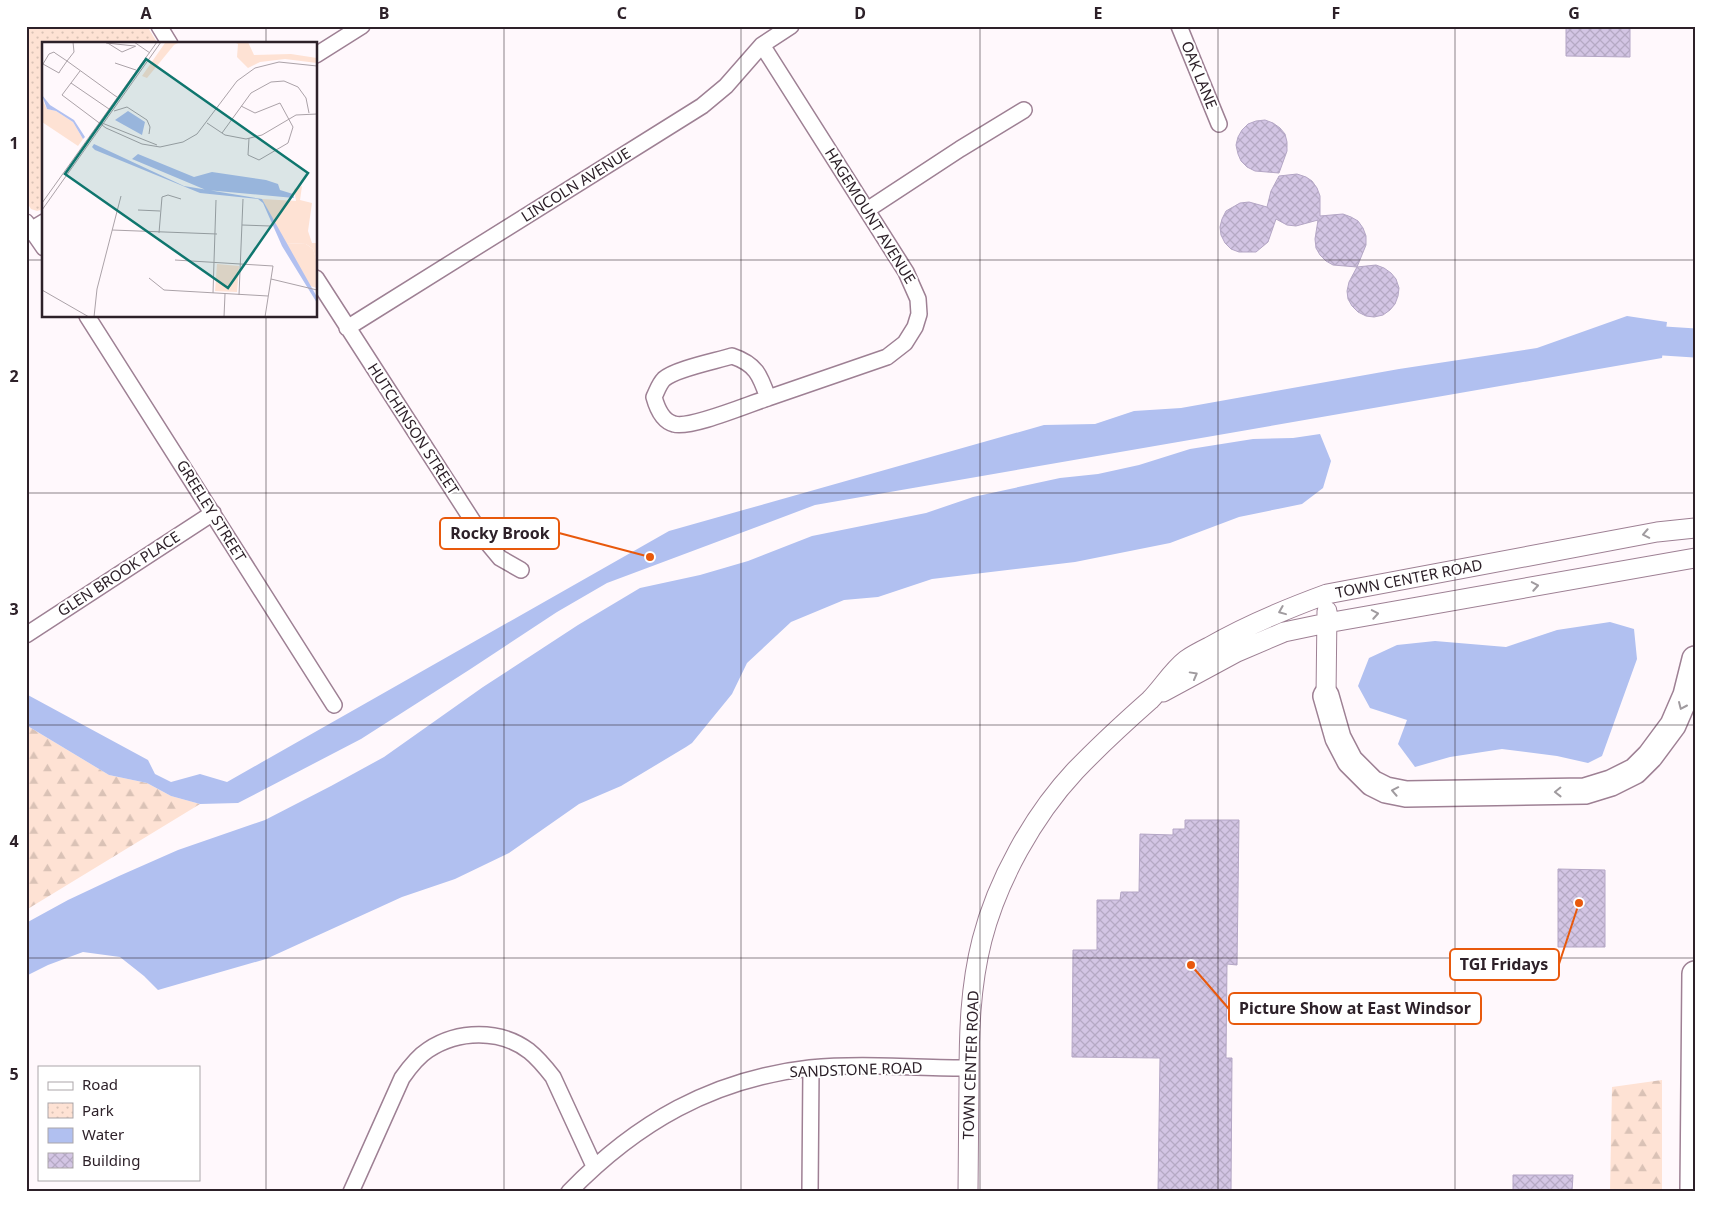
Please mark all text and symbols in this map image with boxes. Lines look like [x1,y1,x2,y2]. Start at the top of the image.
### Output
text: A [140,2,152,24]
text: B [379,2,389,24]
text: C [617,2,627,24]
text: D [854,2,866,24]
text: E [1094,2,1103,24]
text: F [1332,2,1340,24]
text: G [1568,2,1580,24]
street label: OAK LANE [1177,38,1223,111]
inset map [42,42,318,318]
text: 1 [9,132,19,154]
street label: LINCOLN AVENUE [517,142,634,226]
street label: HAGEMOUNT AVENUE [821,144,921,287]
street label: HUTCHINSON STREET [364,359,464,499]
text: 2 [9,365,19,387]
street label: GREELEY STREET [173,456,252,566]
callout: Rocky Brook [440,518,559,549]
text: Rocky Brook [450,522,550,544]
street label: GLEN BROOK PLACE [53,526,184,620]
one-way arrow [1642,528,1651,538]
street label: TOWN CENTER ROAD [1334,554,1484,602]
one-way arrow [1531,581,1539,591]
text: 3 [9,598,19,620]
one-way arrow [1278,605,1286,615]
one-way arrow [1371,610,1379,620]
one-way arrow [1189,671,1198,681]
one-way arrow [1677,701,1688,710]
one-way arrow [1391,787,1400,797]
one-way arrow [1553,787,1561,797]
text: 4 [9,830,19,852]
callout: TGI Fridays [1450,949,1559,980]
text: TGI Fridays [1460,953,1548,975]
street label: TOWN CENTER ROAD [957,990,983,1140]
callout: Picture Show at East Windsor [1229,993,1481,1024]
text: Picture Show at East Windsor [1239,997,1471,1019]
street label: SANDSTONE ROAD [789,1057,923,1081]
text: 5 [9,1063,19,1085]
legend [38,1066,200,1180]
text: Road [82,1074,118,1094]
text: Park [82,1100,114,1120]
text: Water [82,1124,124,1144]
text: Building [82,1150,140,1170]

